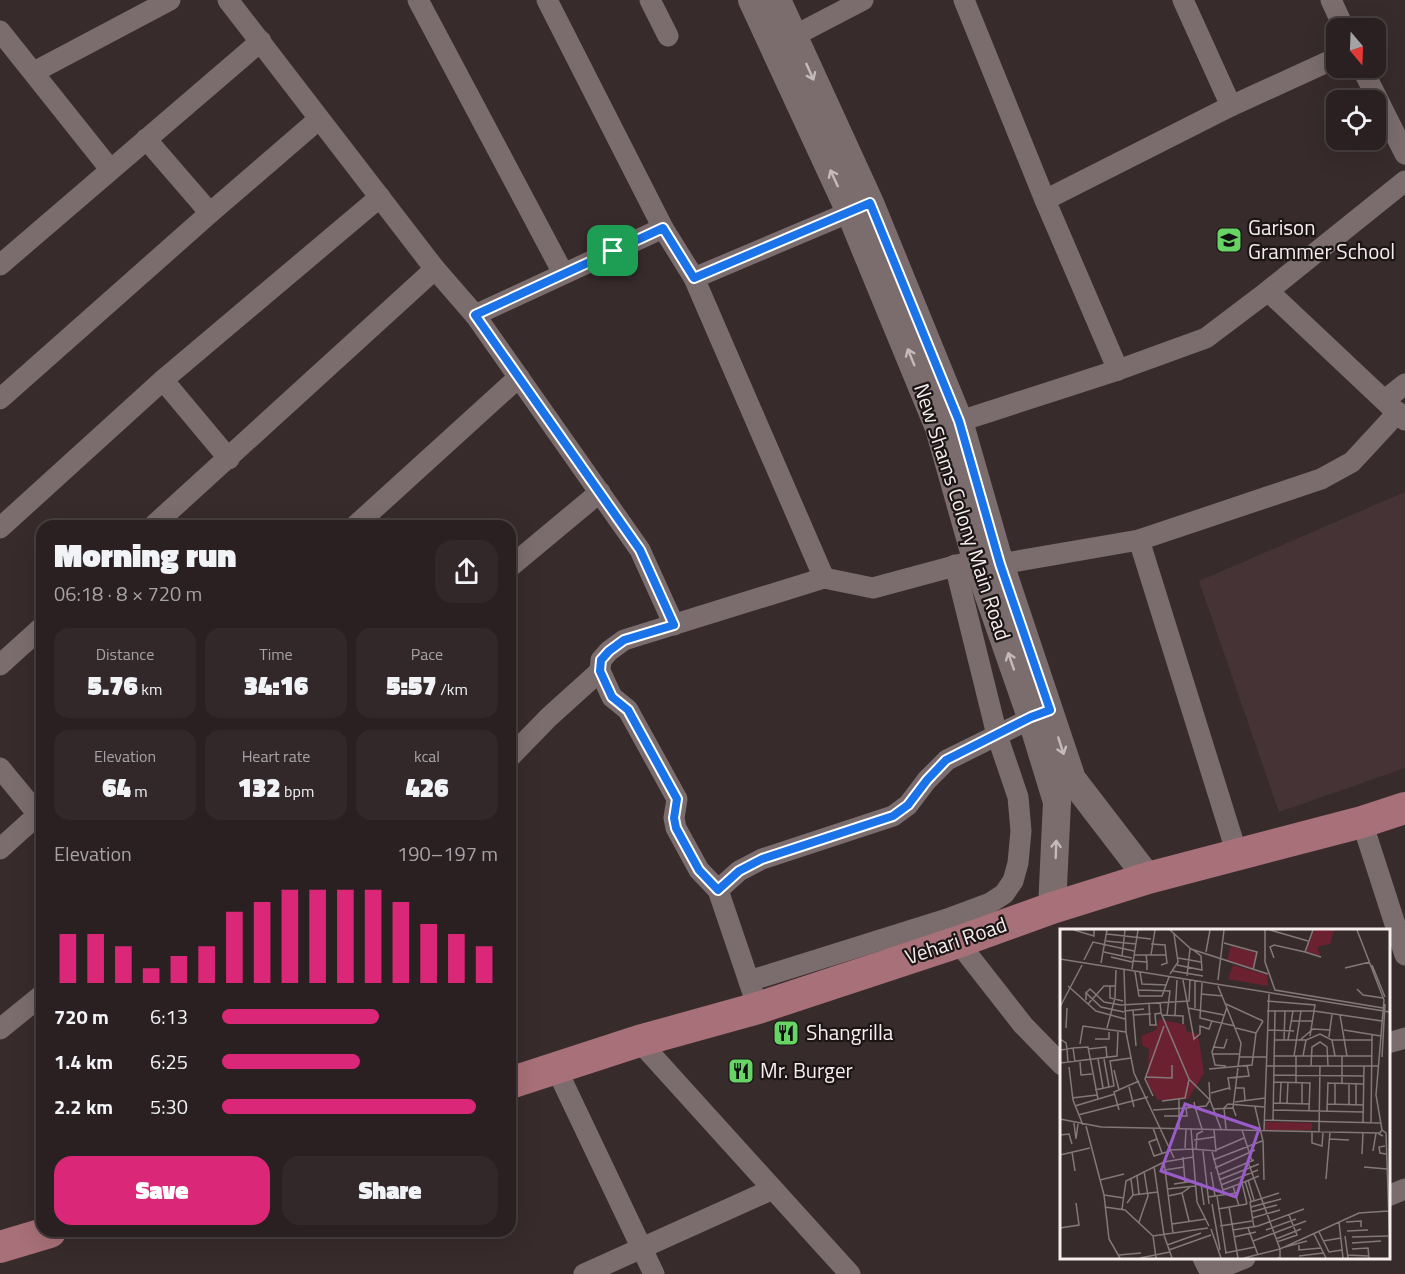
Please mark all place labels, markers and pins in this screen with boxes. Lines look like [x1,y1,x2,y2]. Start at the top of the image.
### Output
place label: Garison Grammer School [1248,211,1395,267]
pin [587,225,638,276]
school or university icon: Garison Grammer School [1214,225,1244,255]
place label: Shangrilla [806,1016,894,1048]
restaurant icon: Shangrilla [771,1018,801,1048]
place label: Mr. Burger [760,1054,853,1086]
restaurant icon: Mr. Burger [726,1056,756,1086]

